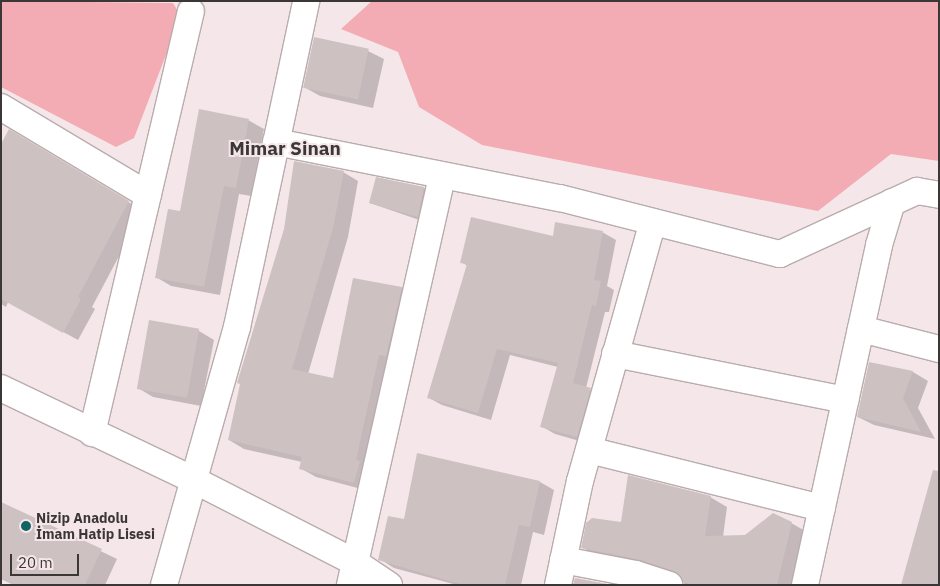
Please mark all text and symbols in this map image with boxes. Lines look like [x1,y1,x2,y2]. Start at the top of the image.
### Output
district label: Mimar Sinan [229,138,341,160]
place label: Nizip Anadolu İmam Hatip Lisesi [36,510,155,542]
marker: Nizip Anadolu İmam Hatip Lisesi [20,520,32,532]
scale bar [12,544,81,576]
text: 20 m [18,553,53,572]

